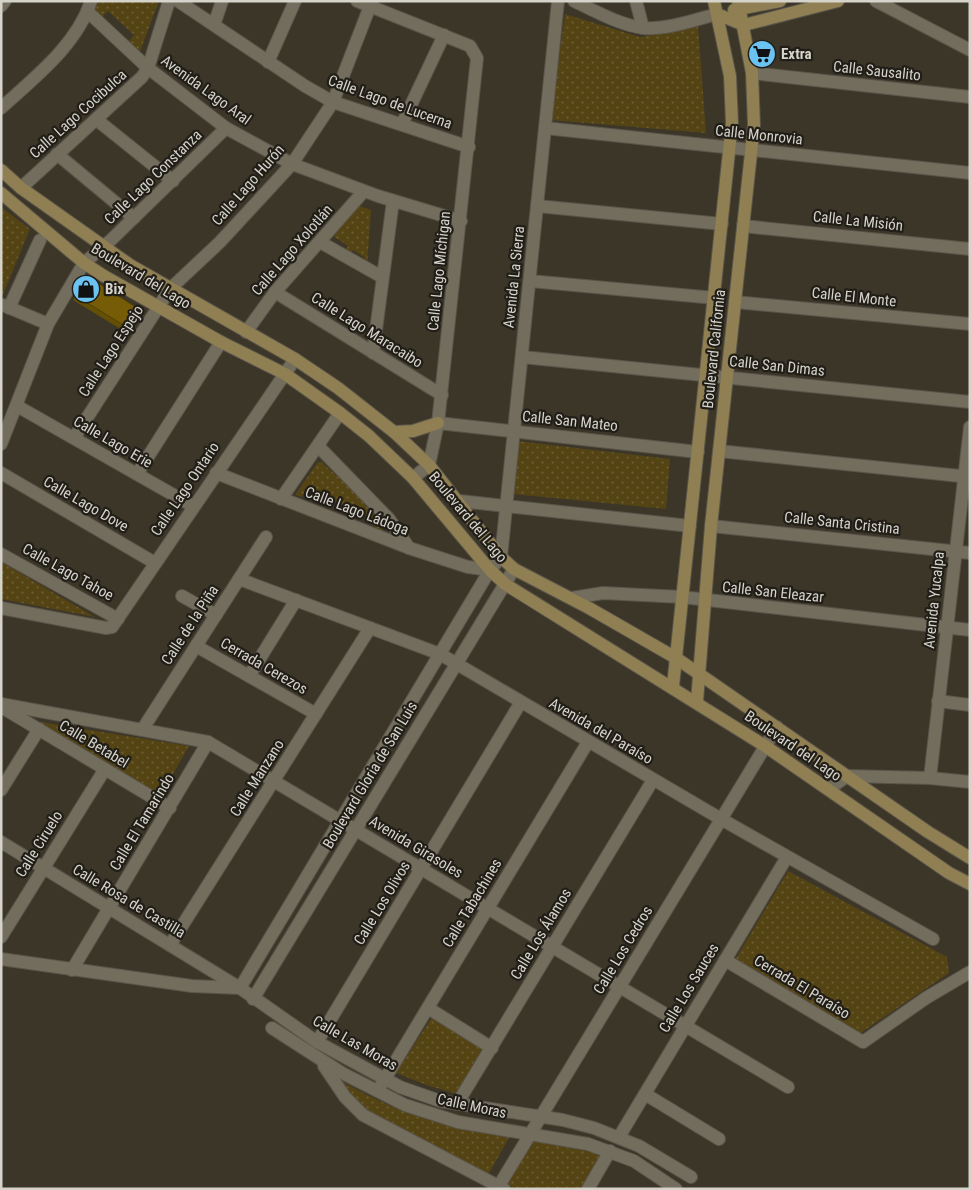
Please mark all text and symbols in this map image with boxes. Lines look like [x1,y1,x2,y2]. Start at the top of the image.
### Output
supermarket icon: Extra [747,39,777,69]
place label: Extra [781,45,812,63]
street label: Avenida Lago Aral [158,51,254,129]
street label: Calle Sausalito [832,57,922,85]
street label: Calle Lago Cocibulca [26,66,130,162]
street label: Calle Lago de Lucerna [326,71,454,133]
street label: Calle Monrovia [714,121,804,149]
street label: Calle Lago Constanza [101,126,205,228]
street label: Calle Lago Hurón [208,141,288,229]
street label: Calle Lago Xolotlán [248,201,336,299]
street label: Calle La Misión [812,207,904,235]
street label: Calle Lago Míchigan [424,210,454,332]
street label: Avenida La Sierra [500,225,528,329]
street label: Boulevard del Lago [88,239,194,313]
shop icon: Bix [71,274,101,304]
place label: Bix [105,280,124,298]
street label: Calle El Monte [811,284,897,310]
street label: Calle Lago Maracaibo [308,288,426,372]
street label: Boulevard California [699,289,729,409]
street label: Calle Lago Espejo [75,302,147,400]
street label: Calle San Dimas [728,352,826,380]
street label: Calle San Mateo [521,407,619,435]
street label: Calle Lago Erie [70,412,156,472]
street label: Calle Lago Ontario [147,439,223,539]
street label: Boulevard del Lago [425,468,511,566]
street label: Calle Lago Dove [40,472,132,536]
street label: Calle Lago Ládoga [303,483,411,539]
street label: Calle Santa Cristina [783,508,901,538]
street label: Calle Lago Tahoe [19,540,117,604]
street label: Avenida Yucalpa [920,551,948,649]
street label: Calle San Eleazar [721,578,825,606]
street label: Calle de la Piña [158,582,222,668]
street label: Cerrada Cerezos [217,634,311,698]
street label: Avenida del Paraíso [546,694,656,768]
street label: Boulevard Gloria de San Luis [319,698,421,852]
street label: Boulevard del Lago [741,707,845,785]
street label: Calle Betabel [56,716,132,772]
street label: Calle Manzano [226,736,288,820]
street label: Calle El Tamarindo [106,770,178,874]
street label: Calle Ciruelo [12,808,66,880]
street label: Avenida Girasoles [366,812,466,882]
street label: Calle Tabachines [438,855,506,951]
street label: Calle Los Olivos [350,858,414,948]
street label: Calle Rosa de Castilla [69,860,189,942]
street label: Calle Los Álamos [507,885,575,983]
street label: Calle Los Cedros [590,902,656,997]
street label: Calle Los Sauces [655,940,723,1036]
street label: Cerrada El Paraíso [751,951,853,1023]
street label: Calle Las Moras [309,1012,401,1075]
street label: Calle Moras [436,1090,508,1122]

